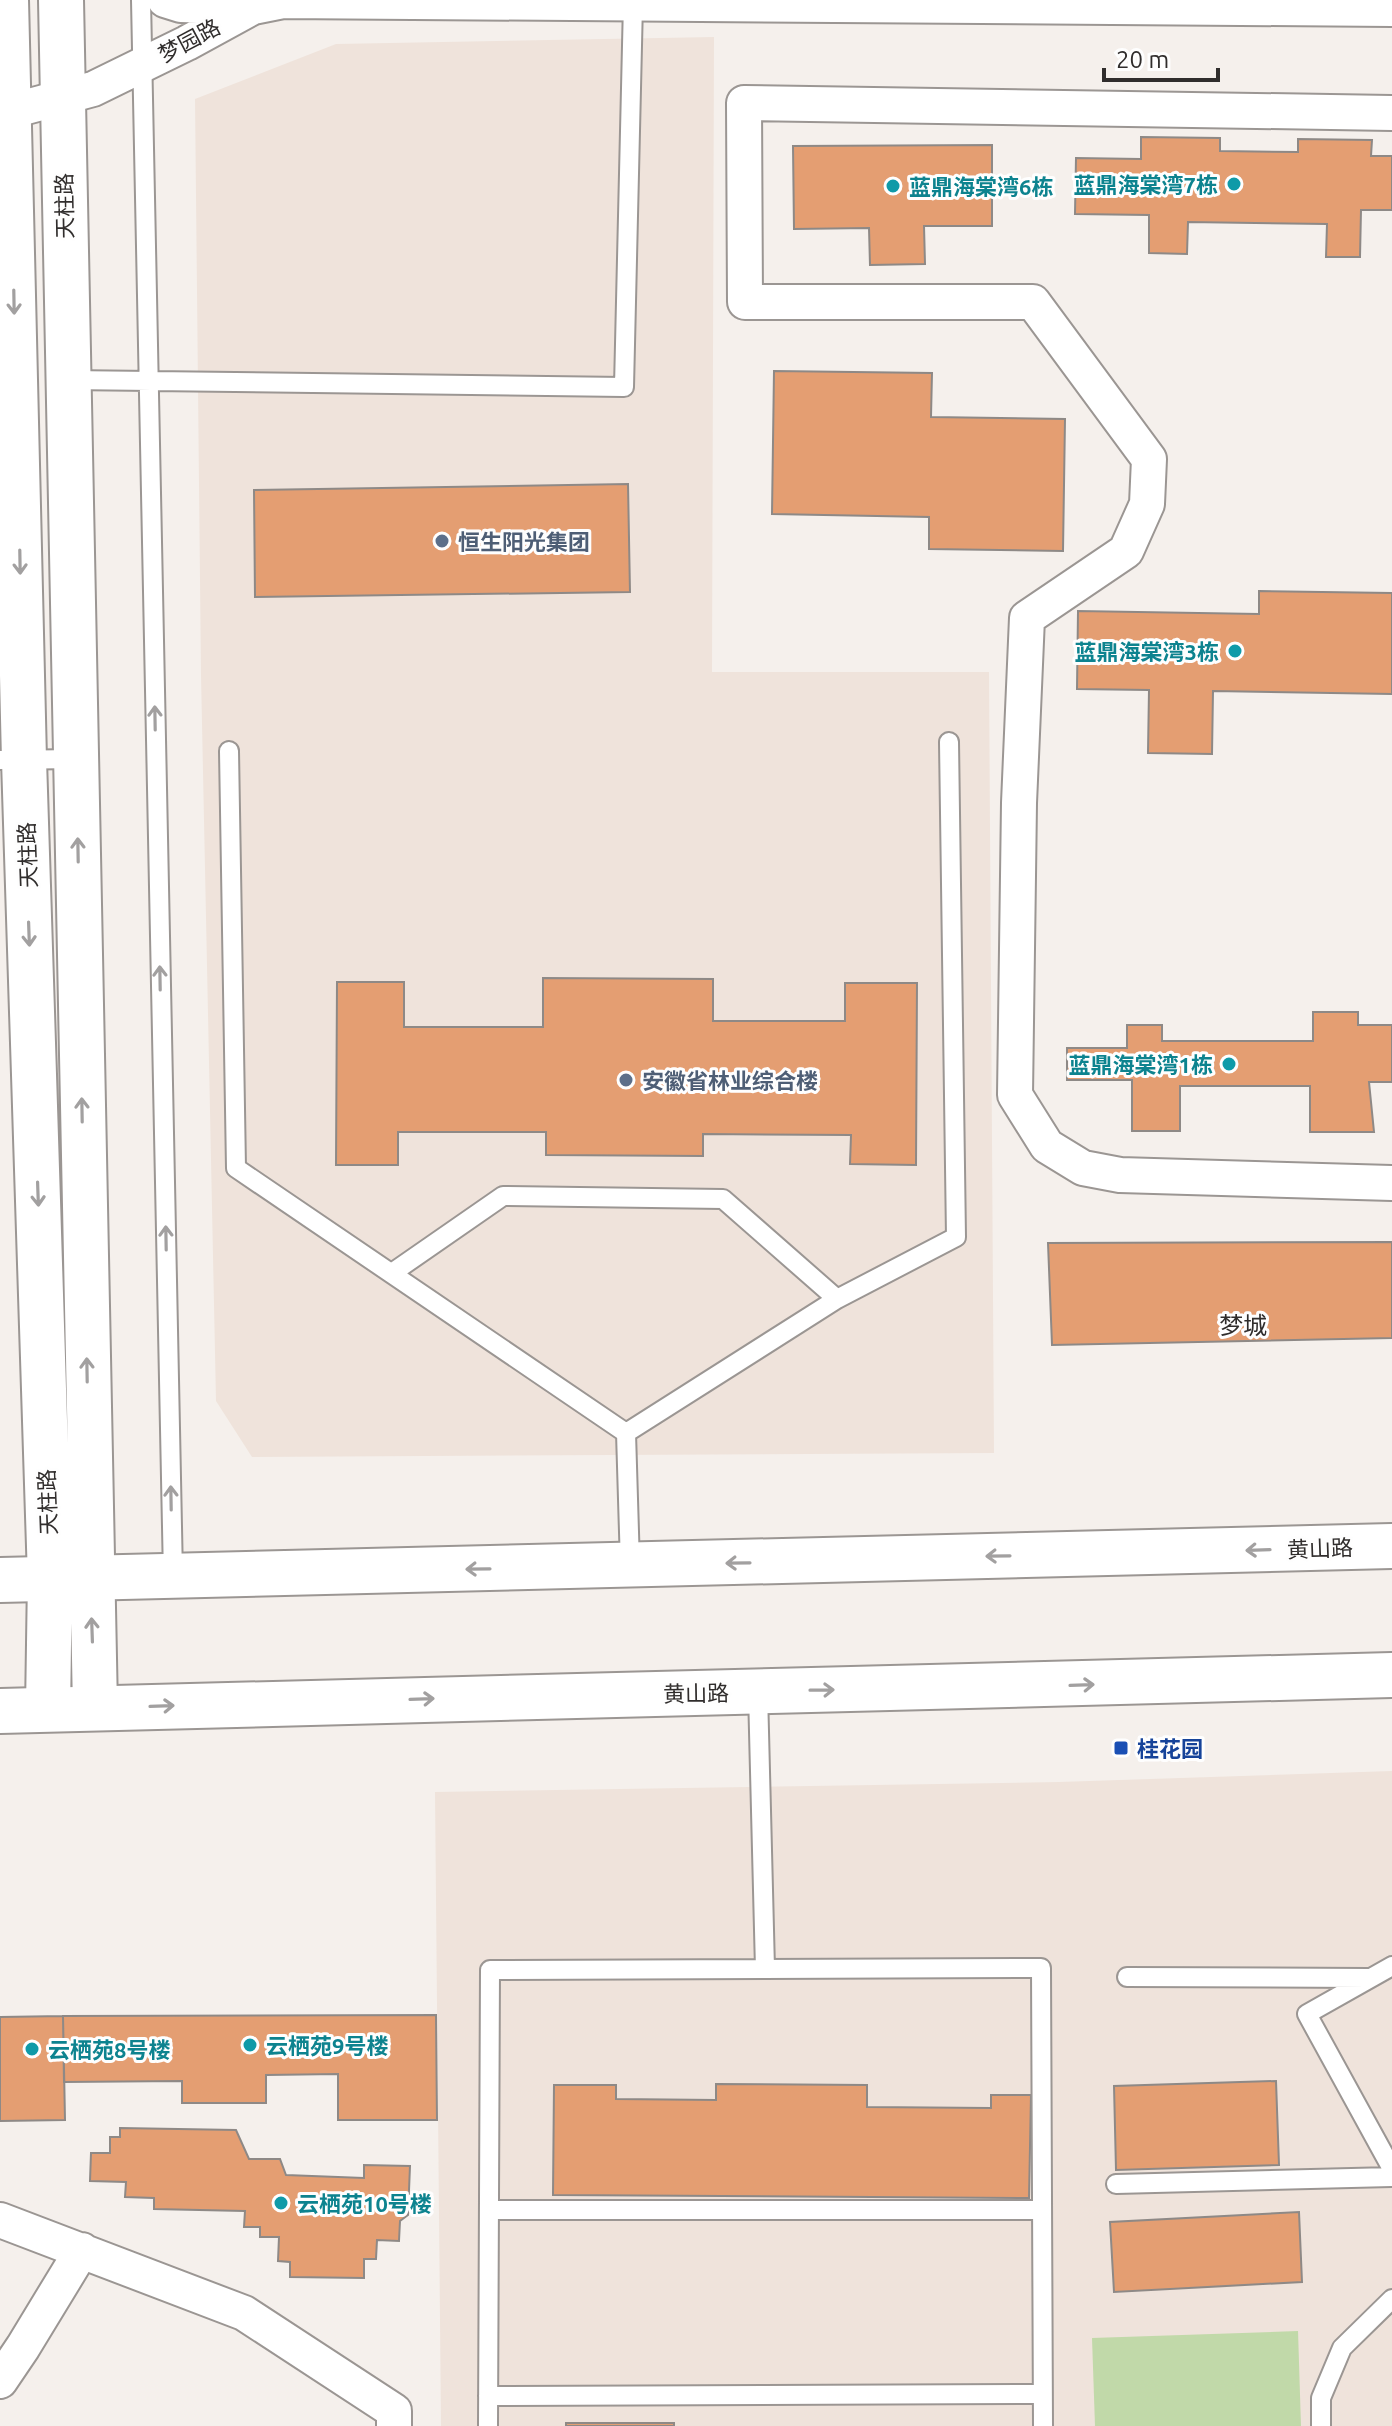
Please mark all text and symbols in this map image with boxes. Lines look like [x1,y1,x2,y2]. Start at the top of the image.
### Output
street label: 梦园路 [154,13,224,67]
scale bar [1104,32,1218,82]
text: 20 m [1116,46,1169,73]
place label: 蓝鼎海棠湾7栋 [1074,172,1218,197]
street label: 天柱路 [51,173,77,239]
place label: 蓝鼎海棠湾6栋 [909,174,1053,199]
marker: 蓝鼎海棠湾7栋 [1225,175,1243,193]
marker: 蓝鼎海棠湾6栋 [884,177,902,195]
one-way arrow [7,288,22,315]
place label: 恒生阳光集团 [458,529,590,554]
marker: 恒生阳光集团 [433,532,451,550]
one-way arrow [12,548,28,575]
place label: 蓝鼎海棠湾3栋 [1075,639,1219,664]
marker: 蓝鼎海棠湾3栋 [1226,642,1244,660]
one-way arrow [148,705,163,732]
street label: 天柱路 [13,822,41,888]
one-way arrow [70,837,85,864]
one-way arrow [22,920,37,947]
one-way arrow [153,965,168,992]
place label: 蓝鼎海棠湾1栋 [1069,1052,1213,1077]
marker: 蓝鼎海棠湾1栋 [1220,1055,1238,1073]
place label: 安徽省林业综合楼 [642,1068,818,1093]
marker: 安徽省林业综合楼 [617,1071,635,1089]
one-way arrow [75,1097,90,1124]
one-way arrow [30,1180,45,1207]
one-way arrow [158,1225,173,1252]
district label: 梦城 [1219,1312,1267,1339]
one-way arrow [79,1357,95,1384]
street label: 天柱路 [33,1469,61,1535]
one-way arrow [163,1485,179,1512]
street label: 黄山路 [1287,1534,1353,1562]
one-way arrow [1245,1542,1272,1557]
one-way arrow [985,1549,1012,1564]
one-way arrow [725,1555,752,1570]
one-way arrow [465,1561,492,1576]
one-way arrow [85,1617,100,1644]
one-way arrow [1068,1677,1095,1692]
street label: 黄山路 [663,1680,729,1706]
one-way arrow [808,1683,835,1698]
one-way arrow [408,1692,435,1707]
one-way arrow [148,1699,175,1714]
place label: 桂花园 [1137,1736,1203,1761]
marker: 桂花园 [1112,1739,1130,1757]
place label: 云栖苑9号楼 [266,2033,388,2058]
marker: 云栖苑9号楼 [241,2036,259,2054]
place label: 云栖苑8号楼 [48,2037,170,2062]
marker: 云栖苑8号楼 [23,2040,41,2058]
place label: 云栖苑10号楼 [297,2191,432,2216]
marker: 云栖苑10号楼 [272,2194,290,2212]

